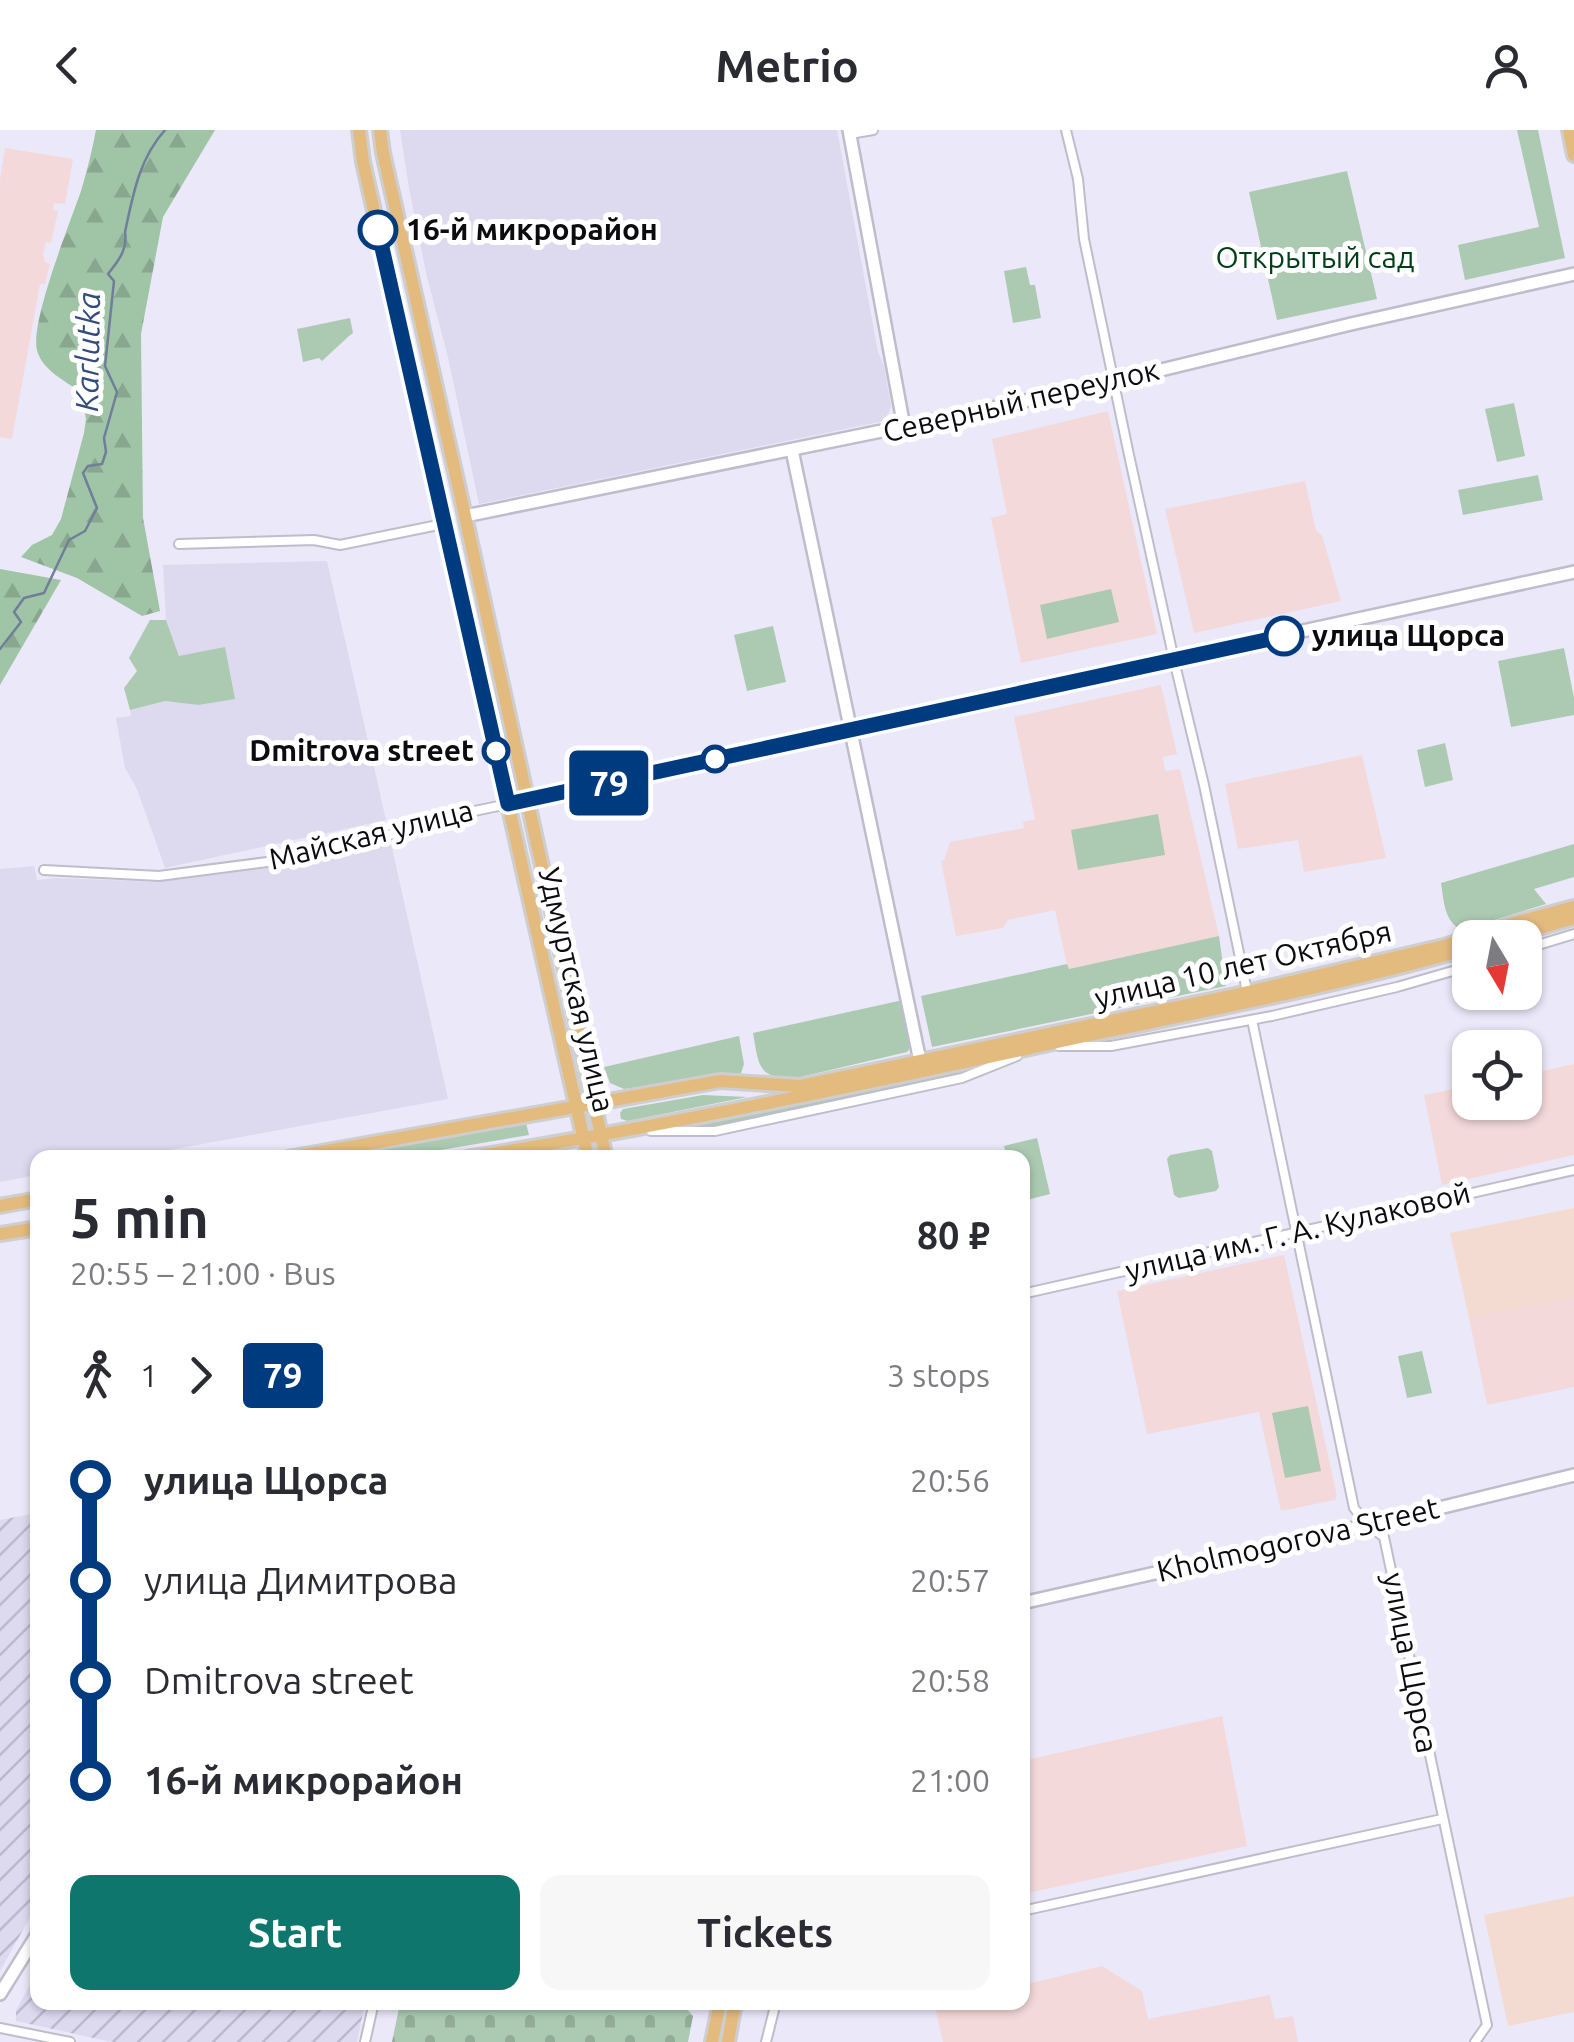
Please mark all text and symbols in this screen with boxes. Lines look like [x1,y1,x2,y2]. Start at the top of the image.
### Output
icon: back [40,38,95,93]
icon: person [1479,38,1534,93]
text: Metrio [715,40,859,91]
marker: 16-й микрорайон [359,211,397,249]
place label: 16-й микрорайон [406,212,658,246]
park label: Открытый сад [1215,240,1415,274]
water label: Karlutka [68,292,106,412]
street label: Северный переулок [879,352,1162,448]
marker: улица Щорса [1265,617,1303,655]
place label: улица Щорса [1312,618,1505,652]
place label: Dmitrova street [249,733,474,767]
marker: Dmitrova street [483,738,509,764]
unlabelled marker [702,746,728,772]
line badge: 79 [564,750,654,816]
text: 79 [589,763,629,803]
street label: Майская улица [265,792,476,876]
street label: Удмуртская улица [532,864,622,1115]
street label: улица 10 лет Октября [1091,913,1394,1015]
north arrow [1452,920,1542,1010]
map controls [1452,920,1542,1120]
button: locate [1452,1030,1542,1120]
street label: улица им. Г. А. Кулаковой [1122,1175,1473,1287]
text: 5 min [70,1187,209,1248]
text: 80 ₽ [917,1214,990,1256]
text: 20:55 – 21:00 · Bus [70,1255,336,1291]
icon: walk [70,1348,125,1403]
icon: forward [173,1348,228,1403]
text: 79 [263,1355,303,1395]
text: 1 [140,1357,158,1393]
text: 3 stops [887,1357,990,1393]
text: улица Щорса [144,1459,388,1501]
text: 20:56 [910,1462,990,1498]
street label: Kholmogorova Street [1153,1490,1442,1588]
text: улица Димитрова [144,1559,458,1601]
text: 20:57 [910,1562,990,1598]
street label: улица Щорса [1377,1570,1445,1756]
text: Dmitrova street [144,1659,414,1701]
text: 20:58 [910,1662,990,1698]
text: 16-й микрорайон [144,1759,463,1801]
text: 21:00 [910,1762,990,1798]
button: Start [70,1875,520,1990]
button: Tickets [540,1875,990,1990]

